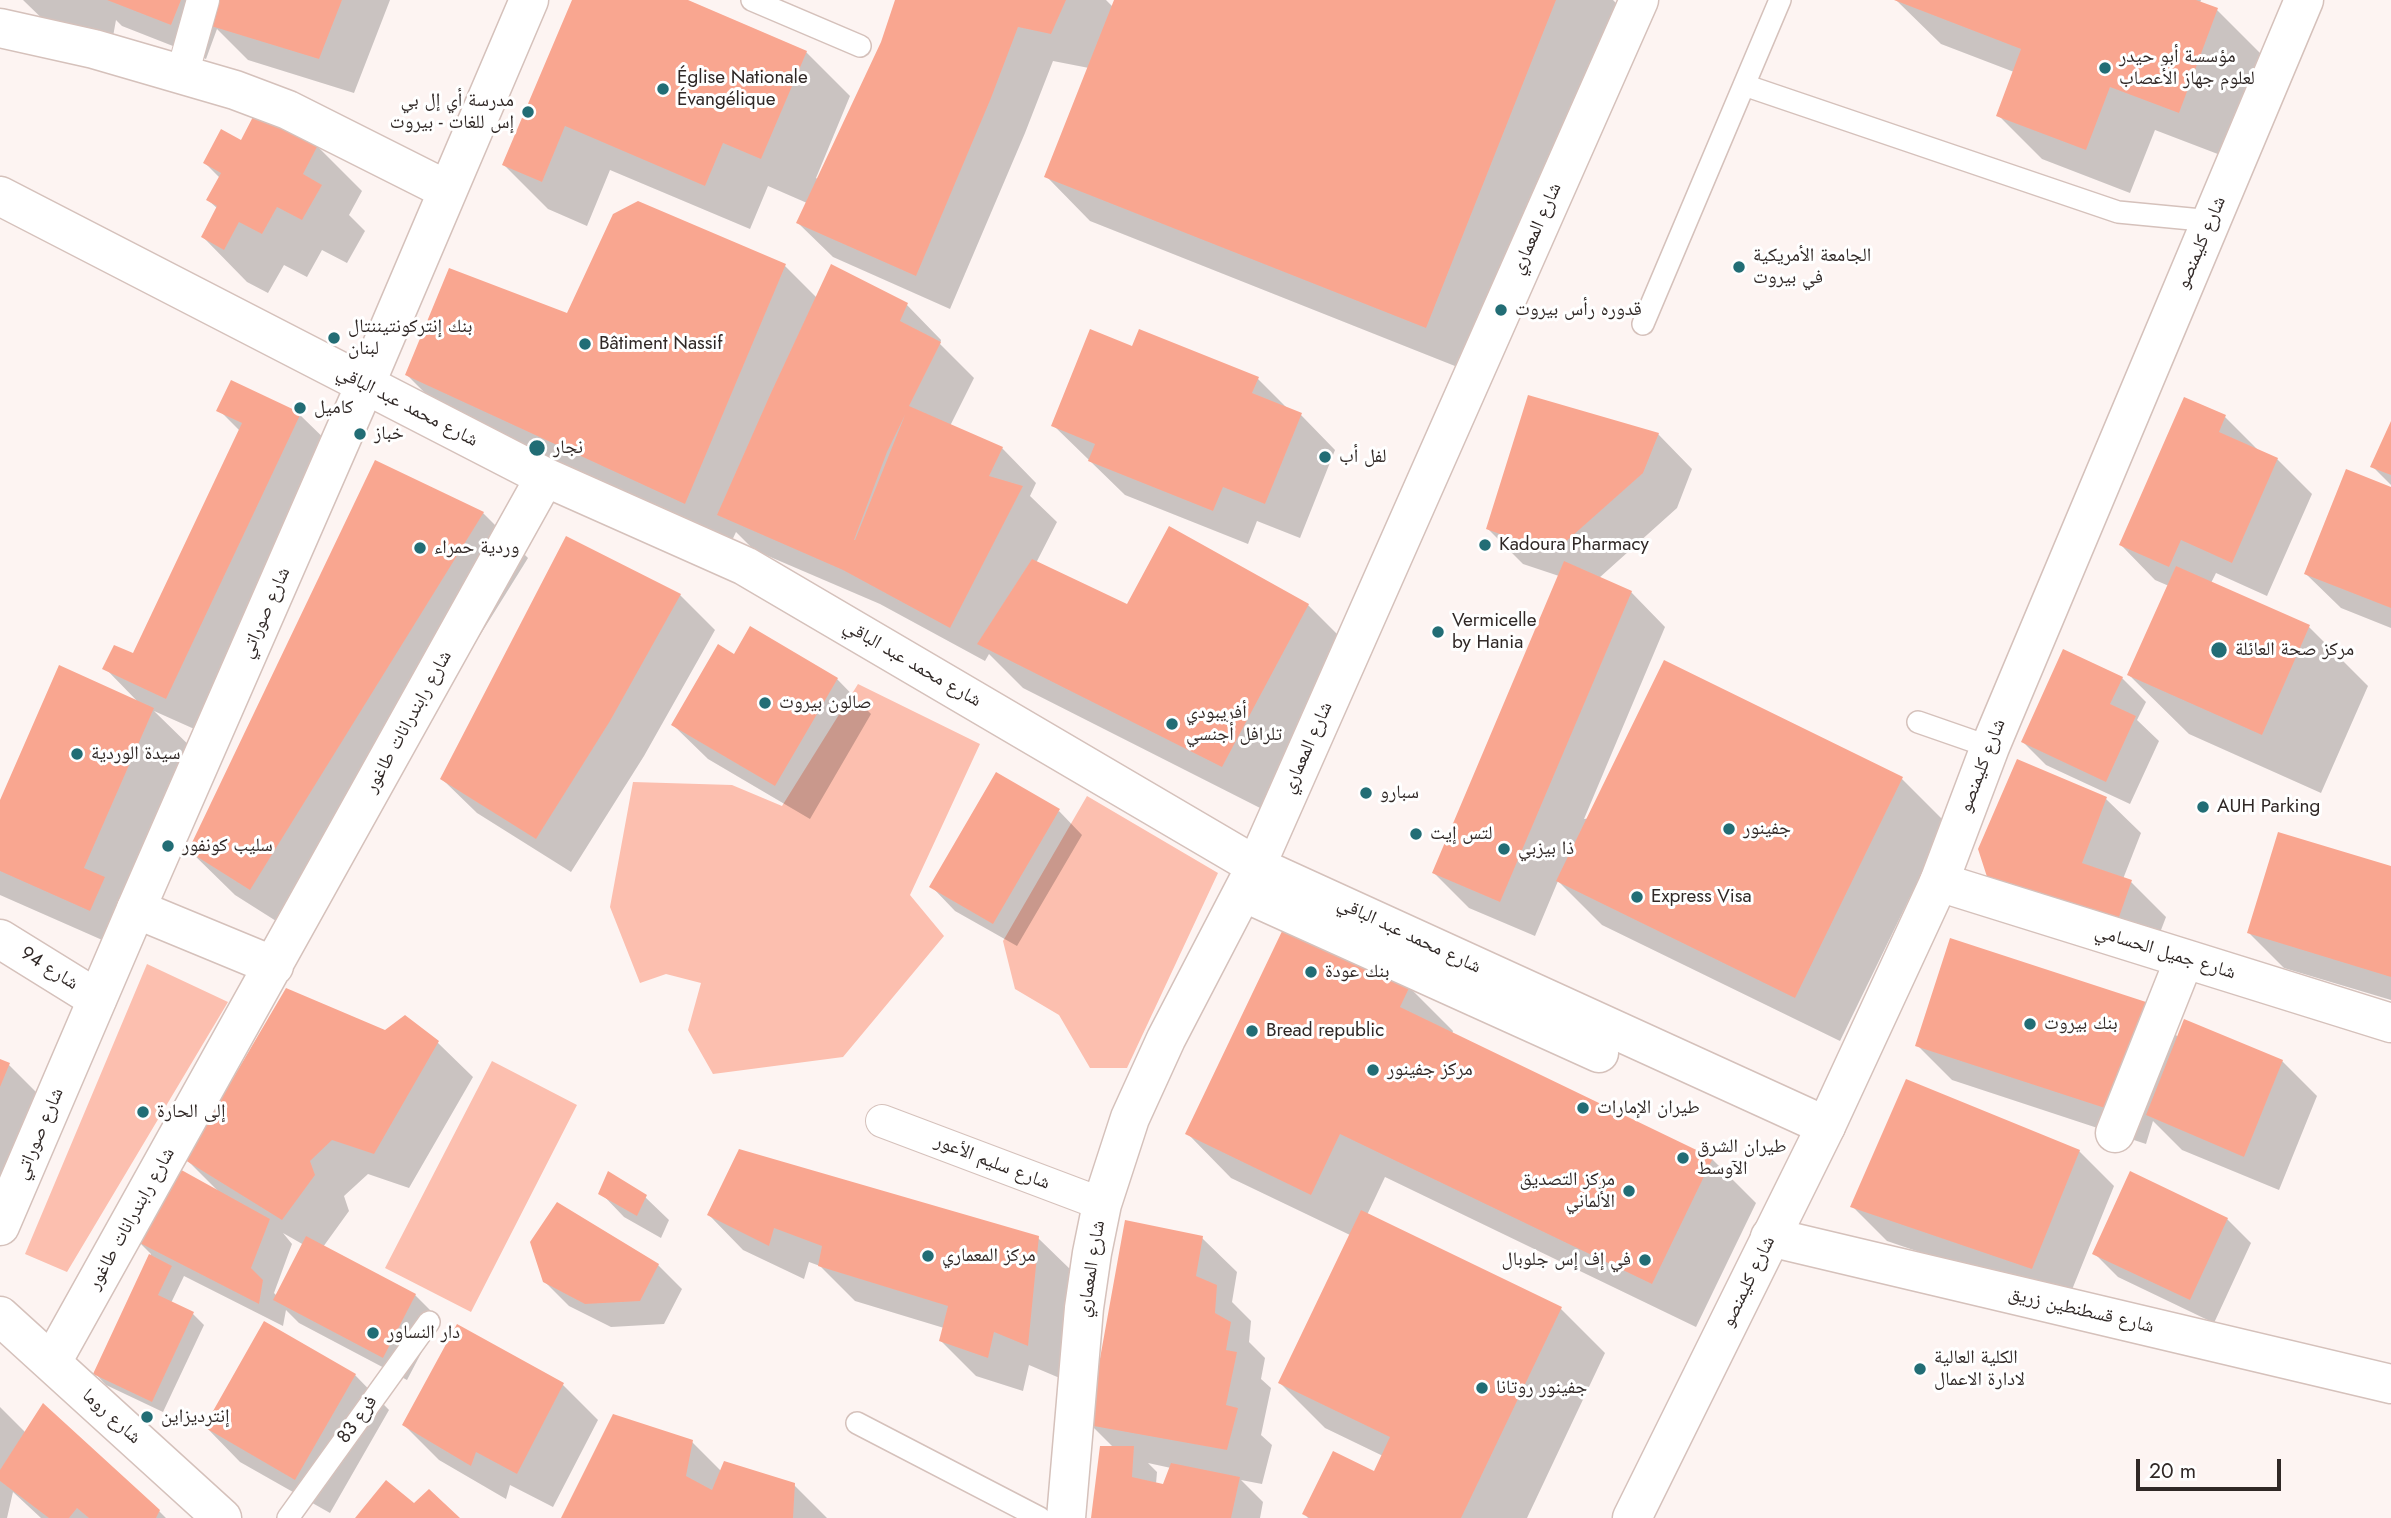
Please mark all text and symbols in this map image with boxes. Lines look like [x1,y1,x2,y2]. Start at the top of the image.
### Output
place label: مؤسسة أبو حيدر لعلوم جهاز الأعصاب [2119,46,2255,90]
marker: مؤسسة أبو حيدر لعلوم جهاز الأعصاب [2097,60,2113,76]
place label: Église Nationale Évangélique [677,67,808,111]
marker: Église Nationale Évangélique [655,81,671,97]
place label: مدرسة أي إل بي إس للغات - بيروت [390,90,514,134]
marker: مدرسة أي إل بي إس للغات - بيروت [520,104,536,120]
street label: شارع المعماري [1507,180,1567,278]
street label: شارع كليمنصو [2172,193,2232,293]
place label: الجامعة الأمريكية في بيروت [1753,245,1871,289]
marker: الجامعة الأمريكية في بيروت [1731,259,1747,275]
place label: قدوره رأس بيروت [1515,299,1642,321]
marker: قدوره رأس بيروت [1493,302,1509,318]
place label: بنك إنتركونتيننتال لبنان [348,316,472,360]
marker: بنك إنتركونتيننتال لبنان [326,330,342,346]
place label: Bâtiment Nassif [599,333,723,355]
marker: Bâtiment Nassif [577,336,593,352]
street label: شارع محمد عبد الباقي [333,362,481,452]
place label: كاميل [314,397,353,419]
marker: كاميل [292,400,308,416]
place label: خباز [374,423,404,445]
marker: خباز [352,426,368,442]
place label: نجار [553,437,583,459]
marker: نجار [527,438,547,458]
place label: لفل أب [1339,446,1386,468]
marker: لفل أب [1317,449,1333,465]
place label: Kadoura Pharmacy [1499,534,1649,556]
place label: وردية حمراء [434,537,519,559]
marker: Kadoura Pharmacy [1477,537,1493,553]
marker: وردية حمراء [412,540,428,556]
street label: شارع صوراتي [236,564,296,662]
place label: Vermicelle by Hania [1452,610,1536,654]
street label: شارع محمد عبد الباقي [839,615,985,713]
marker: Vermicelle by Hania [1430,624,1446,640]
place label: مركز صحة العائلة [2235,639,2354,661]
marker: مركز صحة العائلة [2209,640,2229,660]
street label: شارع رابندرانات طاغور [361,647,457,797]
place label: صالون بيروت [779,692,872,714]
marker: صالون بيروت [757,695,773,711]
street label: شارع المعماري [1278,699,1338,797]
place label: أفريبودي تلرافل أجنسي [1186,702,1282,746]
marker: أفريبودي تلرافل أجنسي [1164,716,1180,732]
street label: شارع كليمنصو [1955,716,2011,816]
place label: سيدة الوردية [91,743,181,765]
marker: سيدة الوردية [69,746,85,762]
place label: سبارو [1380,782,1419,804]
marker: سبارو [1358,785,1374,801]
place label: AUH Parking [2217,796,2320,818]
marker: AUH Parking [2195,799,2211,815]
place label: جفينور [1743,818,1791,840]
marker: جفينور [1721,821,1737,837]
place label: لتس إيت [1430,823,1492,845]
marker: لتس إيت [1408,826,1424,842]
place label: سليب كونفور [182,835,273,857]
marker: سليب كونفور [160,838,176,854]
place label: ذا بيزبي [1518,838,1574,860]
marker: ذا بيزبي [1496,841,1512,857]
place label: Express Visa [1651,886,1752,908]
marker: Express Visa [1629,889,1645,905]
street label: شارع محمد عبد الباقي [1334,893,1484,979]
street label: شارع جميل الحسامي [2092,921,2238,985]
street label: شارع 94 [16,942,82,996]
place label: بنك عودة [1325,961,1390,983]
marker: بنك عودة [1303,964,1319,980]
place label: بنك بيروت [2044,1013,2118,1035]
marker: بنك بيروت [2022,1016,2038,1032]
place label: Bread republic [1266,1020,1384,1042]
marker: Bread republic [1244,1023,1260,1039]
place label: مركز جفينور [1387,1059,1473,1081]
marker: مركز جفينور [1365,1062,1381,1078]
street label: شارع صوراتي [11,1085,69,1183]
place label: طيران الإمارات [1597,1097,1700,1119]
marker: طيران الإمارات [1575,1100,1591,1116]
place label: إلی الحارة [157,1101,225,1123]
marker: إلی الحارة [135,1104,151,1120]
street label: شارع سليم الأعور [931,1131,1053,1195]
place label: طيران الشرق الآوسط [1697,1136,1787,1180]
street label: شارع رابندرانات طاغور [84,1144,180,1294]
marker: طيران الشرق الآوسط [1675,1150,1691,1166]
place label: مركز التصديق الألماني [1520,1169,1615,1213]
marker: مركز التصديق الألماني [1621,1183,1637,1199]
street label: شارع المعماري [1073,1219,1111,1319]
street label: شارع كليمنصو [1717,1233,1781,1331]
place label: مركز المعماري [942,1245,1036,1267]
marker: مركز المعماري [920,1248,936,1264]
place label: في إف إس جلوبال [1501,1249,1631,1271]
marker: في إف إس جلوبال [1637,1252,1653,1268]
street label: شارع قسطنطين زريق [2006,1283,2156,1339]
place label: دار النساور [387,1322,460,1344]
marker: دار النساور [365,1325,381,1341]
place label: الكلية العالية لادارة الاعمال [1934,1347,2025,1391]
marker: الكلية العالية لادارة الاعمال [1912,1361,1928,1377]
place label: جفينور روتانا [1496,1377,1587,1399]
marker: جفينور روتانا [1474,1380,1490,1396]
street label: شارع روما [77,1385,145,1449]
street label: فرع 83 [333,1392,383,1448]
place label: إنترديزاين [161,1406,229,1428]
marker: إنترديزاين [139,1409,155,1425]
scale bar [2139,1444,2284,1488]
text: 20 m [2149,1456,2196,1486]

